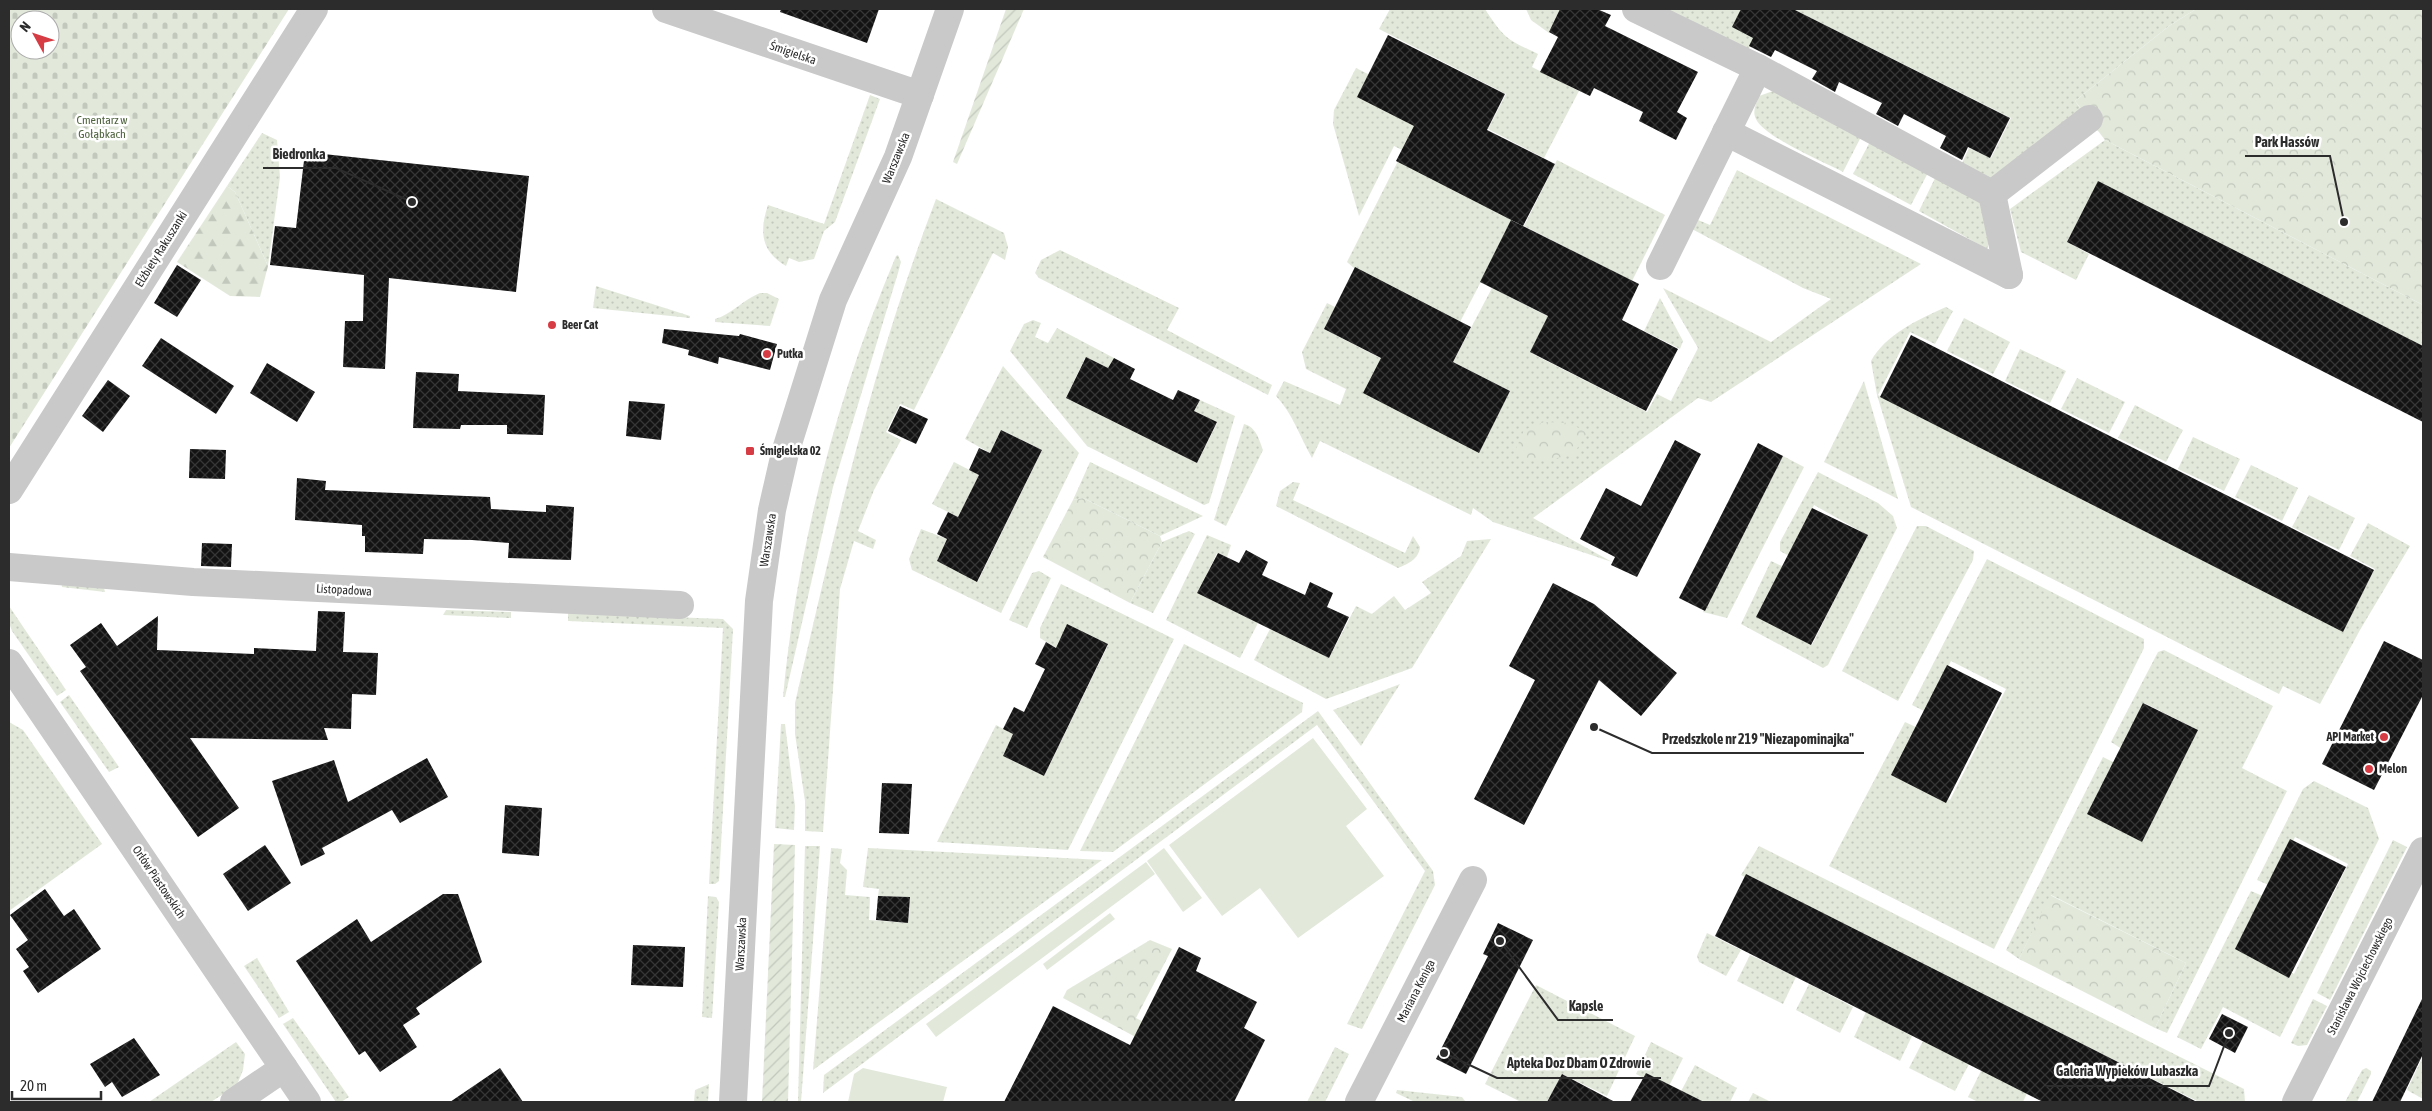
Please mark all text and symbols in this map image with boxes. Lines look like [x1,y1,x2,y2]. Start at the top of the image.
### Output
north arrow [10,10,60,60]
text: N [16,18,34,35]
street label: Śmigielska [768,39,818,67]
park label: Cmentarz w Gołąbkach [76,113,128,141]
callout: Park Hassów [2245,127,2330,156]
street label: Warszawska [879,130,913,186]
text: Park Hassów [2255,134,2320,150]
callout: Biedronka [263,139,336,168]
text: Biedronka [273,146,326,162]
street label: Elżbiety Rakuszanki [132,208,190,290]
place label: Beer Cat [562,318,599,332]
marker: Beer Cat [546,319,558,331]
place label: Putka [777,347,803,361]
marker: Putka [761,348,773,360]
place label: Śmigielska 02 [760,443,821,458]
marker: Śmigielska 02 [744,445,756,457]
street label: Warszawska [757,512,779,568]
street label: Listopadowa [316,582,372,598]
callout: Przedszkole nr 219 "Niezapominajka" [1652,724,1864,753]
place label: API Market [2325,730,2375,744]
text: Przedszkole nr 219 "Niezapominajka" [1662,731,1854,747]
marker: API Market [2378,731,2390,743]
place label: Melon [2379,762,2407,776]
marker: Melon [2363,763,2375,775]
street label: Orłów Piastowskich [130,843,188,921]
street label: Stanisława Wojciechowskiego [2324,915,2396,1037]
street label: Warszawska [733,917,749,971]
street label: Mariana Keniga [1394,957,1438,1025]
callout: Kapsle [1558,991,1613,1020]
text: Kapsle [1569,998,1603,1014]
callout: Apteka Doz Dbam O Zdrowie [1497,1049,1661,1078]
text: Apteka Doz Dbam O Zdrowie [1506,1055,1651,1071]
callout: Galeria Wypieków Lubaszka [2046,1057,2209,1086]
text: Galeria Wypieków Lubaszka [2056,1063,2199,1079]
scale bar [12,1068,101,1100]
text: 20 m [20,1077,47,1094]

